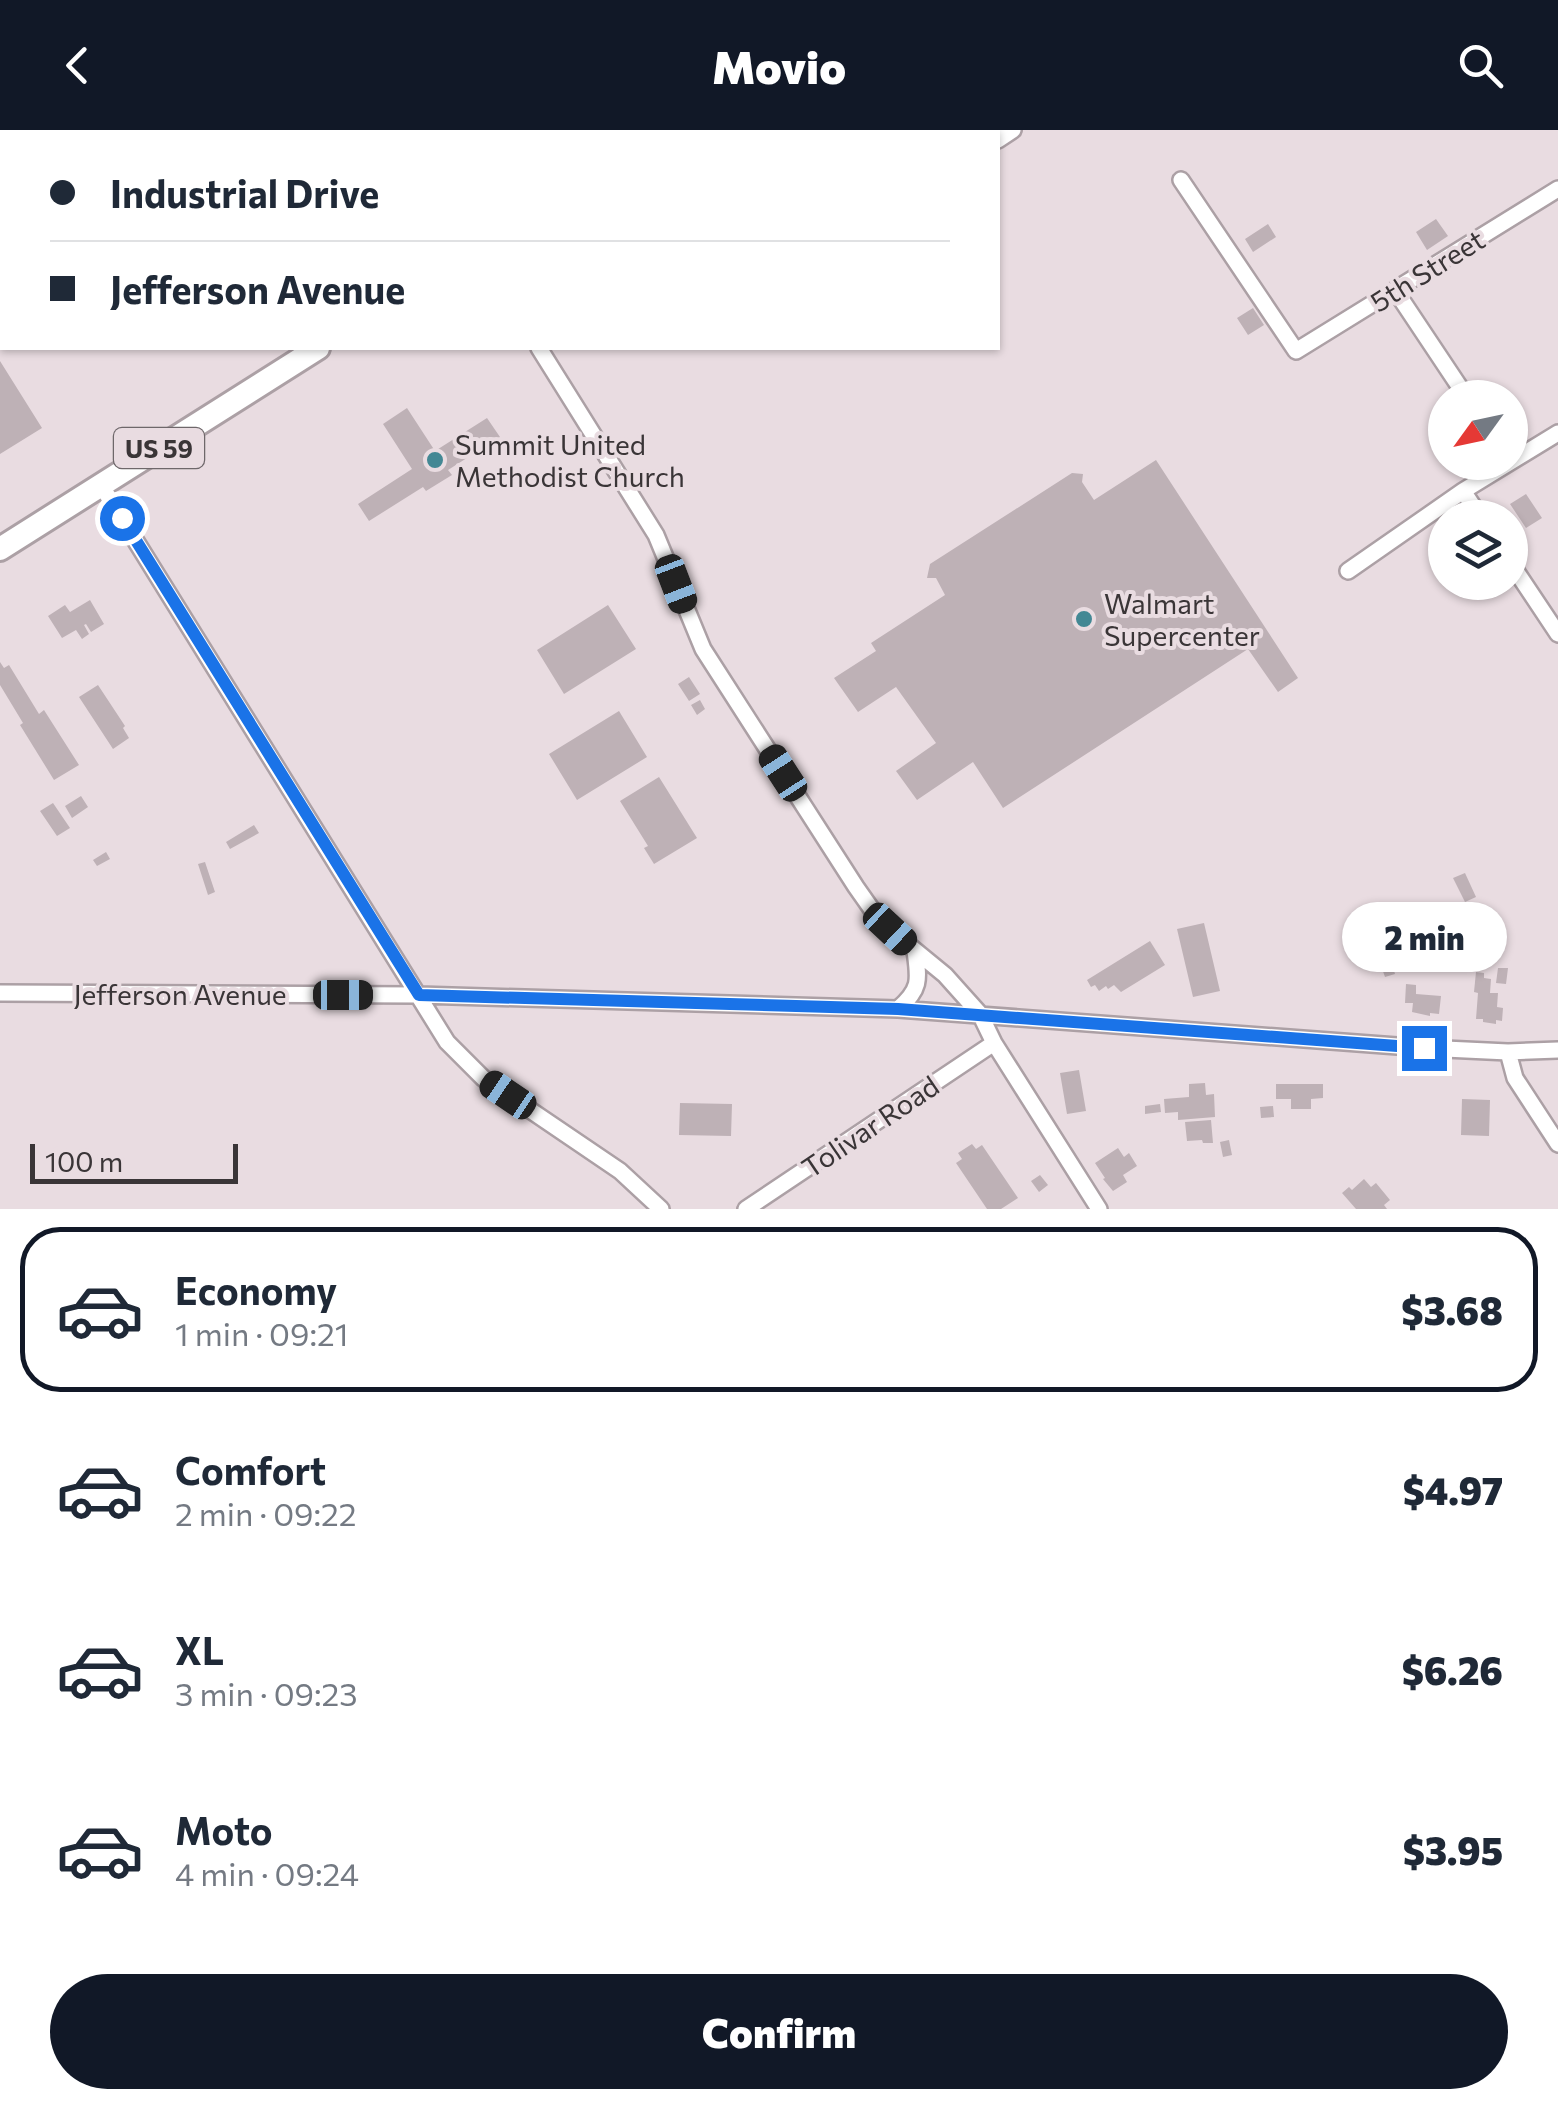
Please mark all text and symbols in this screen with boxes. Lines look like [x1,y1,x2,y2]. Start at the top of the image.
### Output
icon: back [50,38,105,93]
text: Movio [712,38,846,93]
icon: search [1453,38,1508,93]
text: Industrial Drive [110,169,379,216]
street label: 5th Street [1364,222,1490,318]
text: Jefferson Avenue [110,265,405,312]
north arrow [1428,380,1528,480]
map controls [1428,380,1528,600]
place label: Summit United Methodist Church [455,427,685,493]
road number: US 59 [114,428,204,468]
marker: Summit United Methodist Church [424,449,446,471]
route start [100,496,145,541]
button: layers [1428,500,1528,600]
car [651,551,701,617]
place label: Walmart Supercenter [1104,586,1260,652]
marker: Walmart Supercenter [1073,608,1095,630]
car [754,740,812,806]
car [858,898,922,960]
callout: 2 min [1342,903,1506,973]
text: 2 min [1384,917,1465,957]
street label: Jefferson Avenue [73,977,287,1011]
car [313,980,373,1010]
route end [1402,1026,1447,1071]
car [475,1066,541,1124]
street label: Tolivar Road [795,1068,945,1184]
scale bar [30,1139,238,1184]
text: 100 m [45,1144,123,1178]
icon: car [55,1265,145,1355]
text: Economy [175,1266,337,1313]
text: $3.68 [1401,1286,1503,1333]
text: 1 min · 09:21 [175,1313,348,1353]
icon: car [55,1445,145,1535]
text: Comfort [175,1446,326,1493]
text: $4.97 [1403,1466,1503,1513]
text: 2 min · 09:22 [175,1493,357,1533]
icon: car [55,1625,145,1715]
text: XL [175,1626,224,1673]
text: $6.26 [1402,1646,1503,1693]
text: 3 min · 09:23 [175,1673,358,1713]
icon: car [55,1805,145,1895]
text: Moto [175,1806,273,1853]
text: $3.95 [1403,1826,1503,1873]
text: 4 min · 09:24 [175,1853,359,1893]
button: Confirm [50,1974,1508,2089]

